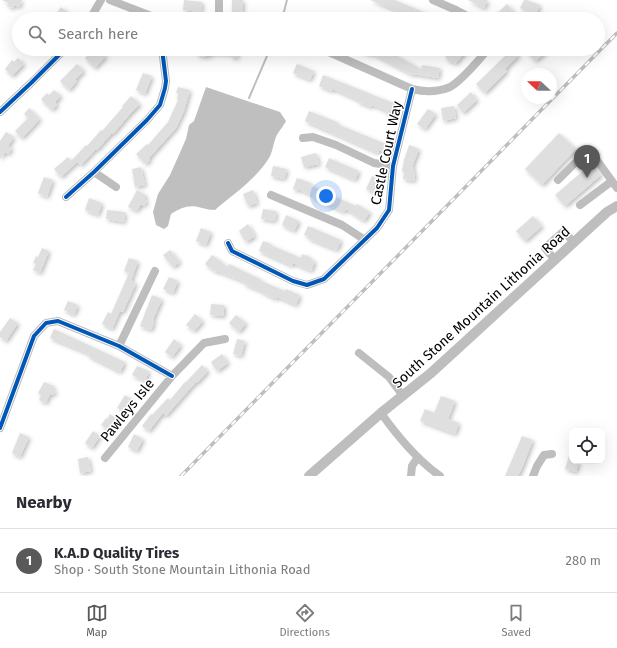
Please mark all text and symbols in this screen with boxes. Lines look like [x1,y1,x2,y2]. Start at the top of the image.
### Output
search box [12,12,605,56]
icon: search [26,23,48,45]
text: Search here [58,25,138,43]
north arrow [521,68,557,104]
street label: Castle Court Way [367,100,406,206]
pin: 1 [574,145,600,178]
your location [316,186,336,206]
street label: South Stone Mountain Lithonia Road [389,223,574,392]
street label: Pawleys Isle [97,375,158,445]
map controls [569,428,605,464]
button: locate [569,428,605,464]
text: Nearby [16,492,71,513]
text: K.A.D Quality Tires [54,544,179,562]
text: 1 [26,553,32,568]
text: 280 m [566,553,601,568]
text: Shop · South Stone Mountain Lithonia Road [54,562,310,577]
tab: Map [86,602,108,639]
tab: Directions [279,602,330,639]
tab: Saved [501,602,531,639]

